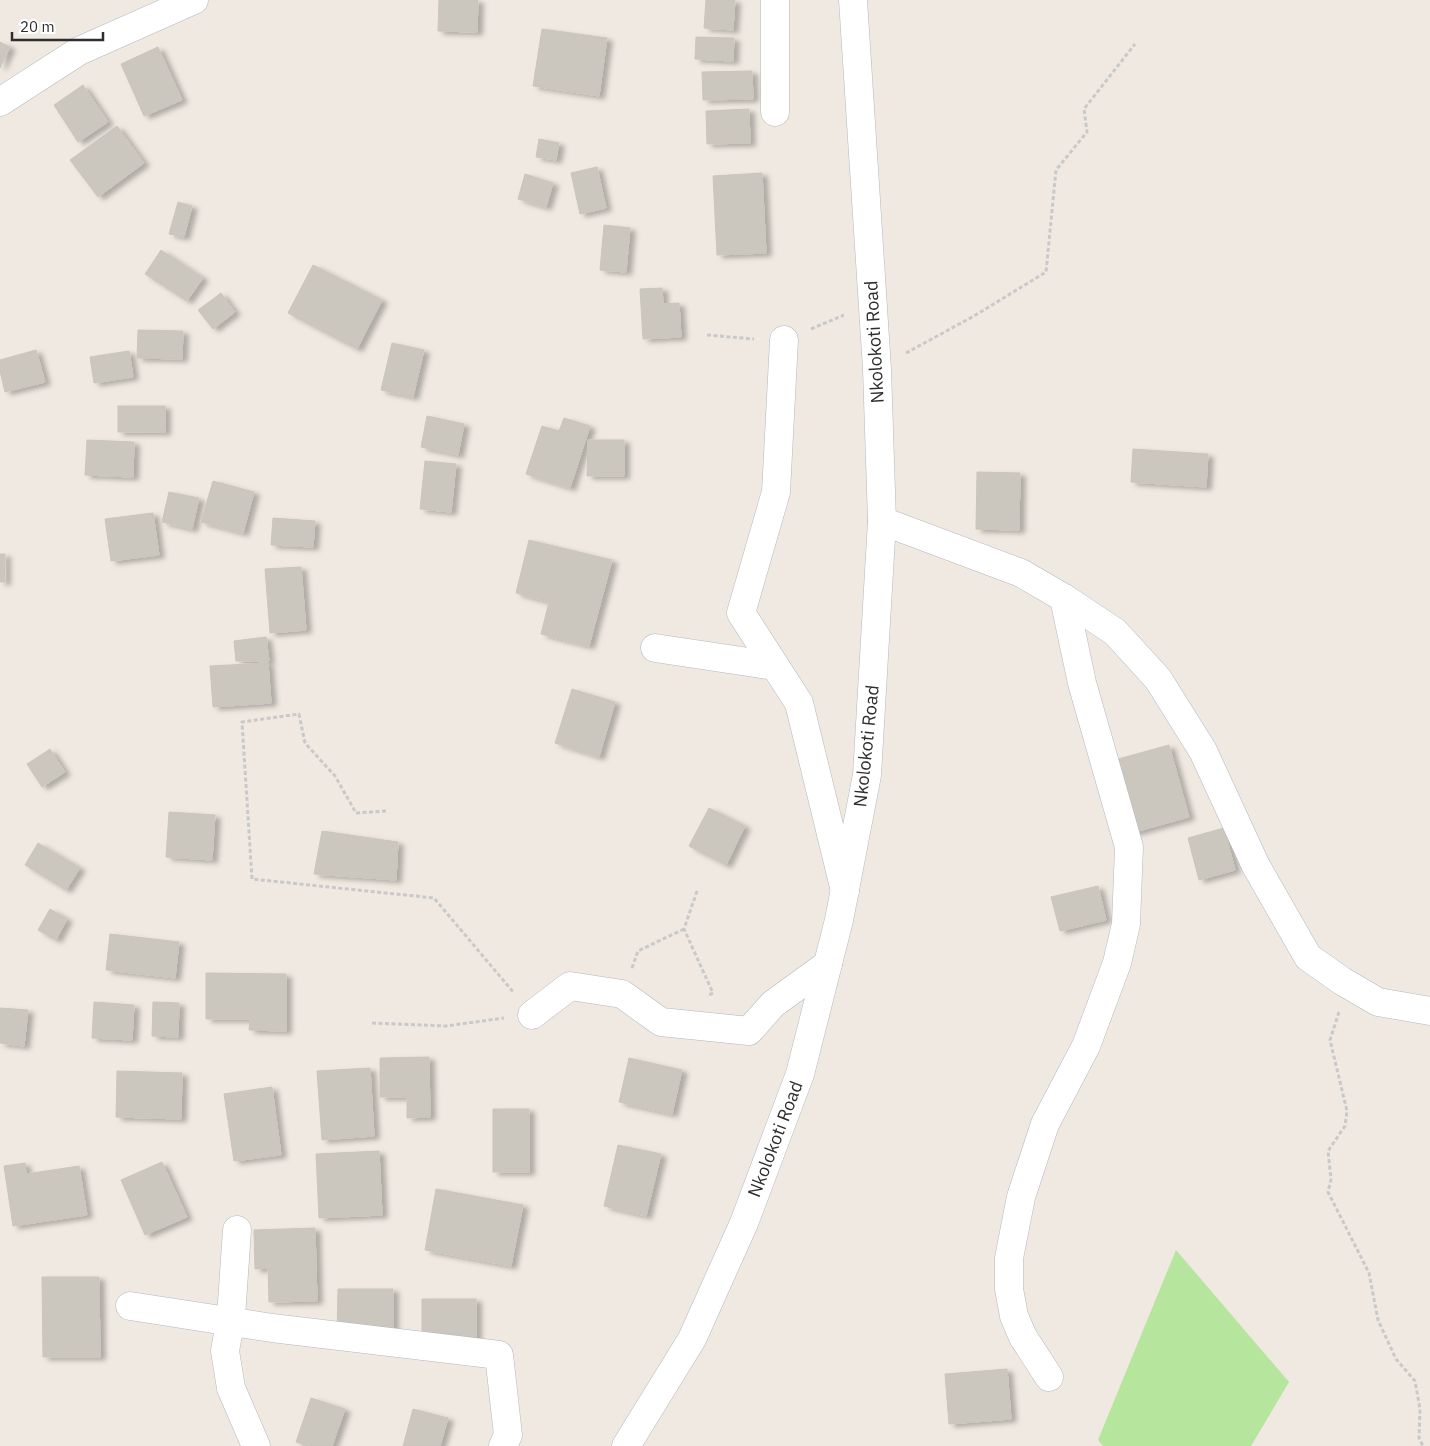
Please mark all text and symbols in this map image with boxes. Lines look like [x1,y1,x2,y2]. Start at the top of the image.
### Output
scale bar [12,10,104,42]
text: 20 m [20,17,55,36]
street label: Nkolokoti Road [859,280,889,404]
street label: Nkolokoti Road [848,684,884,808]
street label: Nkolokoti Road [742,1078,808,1200]

